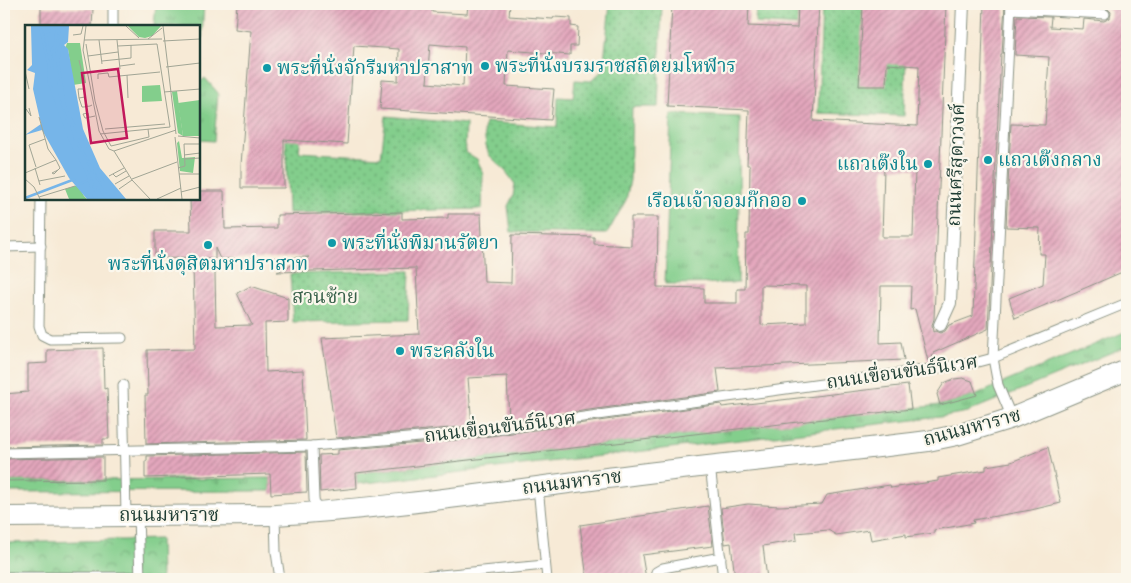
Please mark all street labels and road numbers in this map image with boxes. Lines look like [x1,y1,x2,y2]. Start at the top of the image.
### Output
street label: ถนนศรีสุดาวงศ์ [941,103,971,227]
street label: ถนนเขื่อนขันธ์นิเวศ [824,347,979,396]
street label: ถนนมหาราช [920,401,1024,453]
street label: ถนนเขื่อนขันธ์นิเวศ [422,403,577,449]
street label: ถนนมหาราช [521,463,623,501]
street label: ถนนมหาราช [119,502,219,528]

